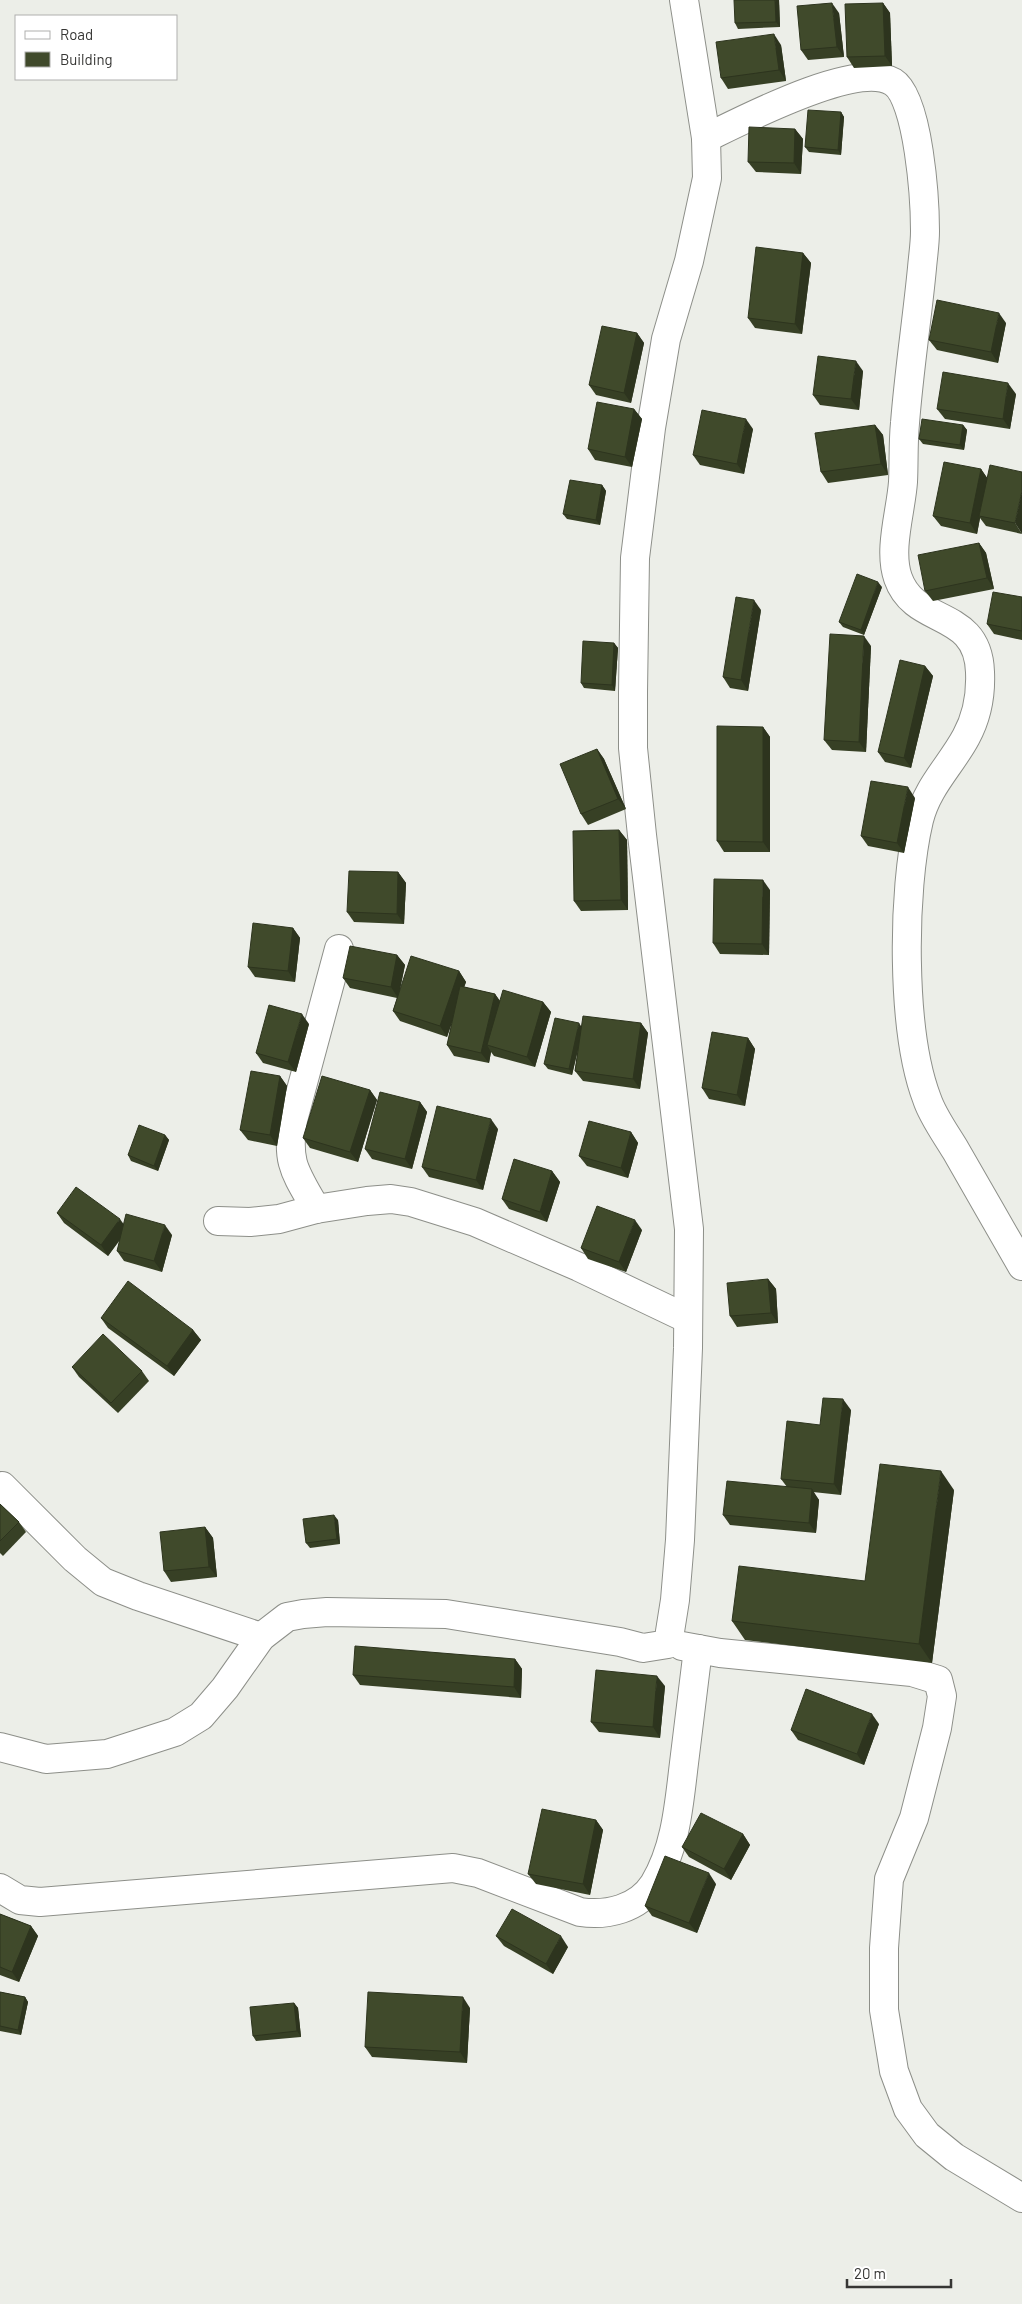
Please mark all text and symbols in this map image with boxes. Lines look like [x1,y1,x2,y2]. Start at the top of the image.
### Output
legend [15,15,178,80]
text: Road [60,25,93,43]
text: Building [60,50,113,68]
scale bar [847,2256,951,2288]
text: 20 m [854,2264,886,2282]

